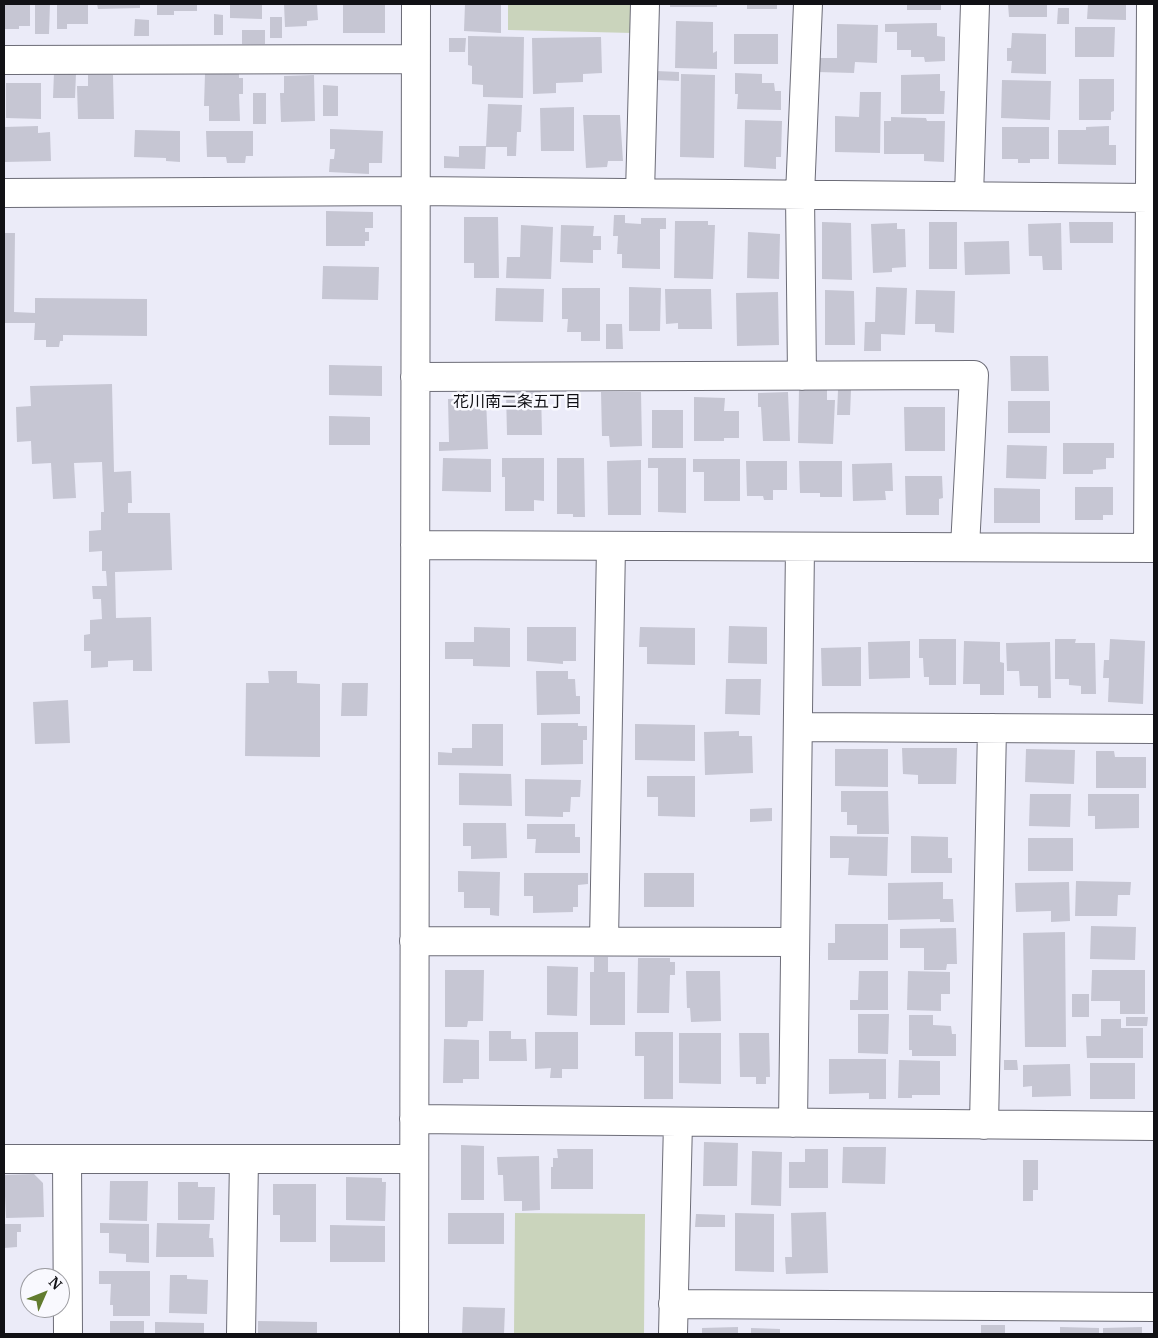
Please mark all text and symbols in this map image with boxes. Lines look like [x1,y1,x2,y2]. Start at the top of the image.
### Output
district label: 花川南二条五丁目 [453,392,581,412]
north arrow [20,1268,70,1318]
text: N [45,1273,65,1294]

